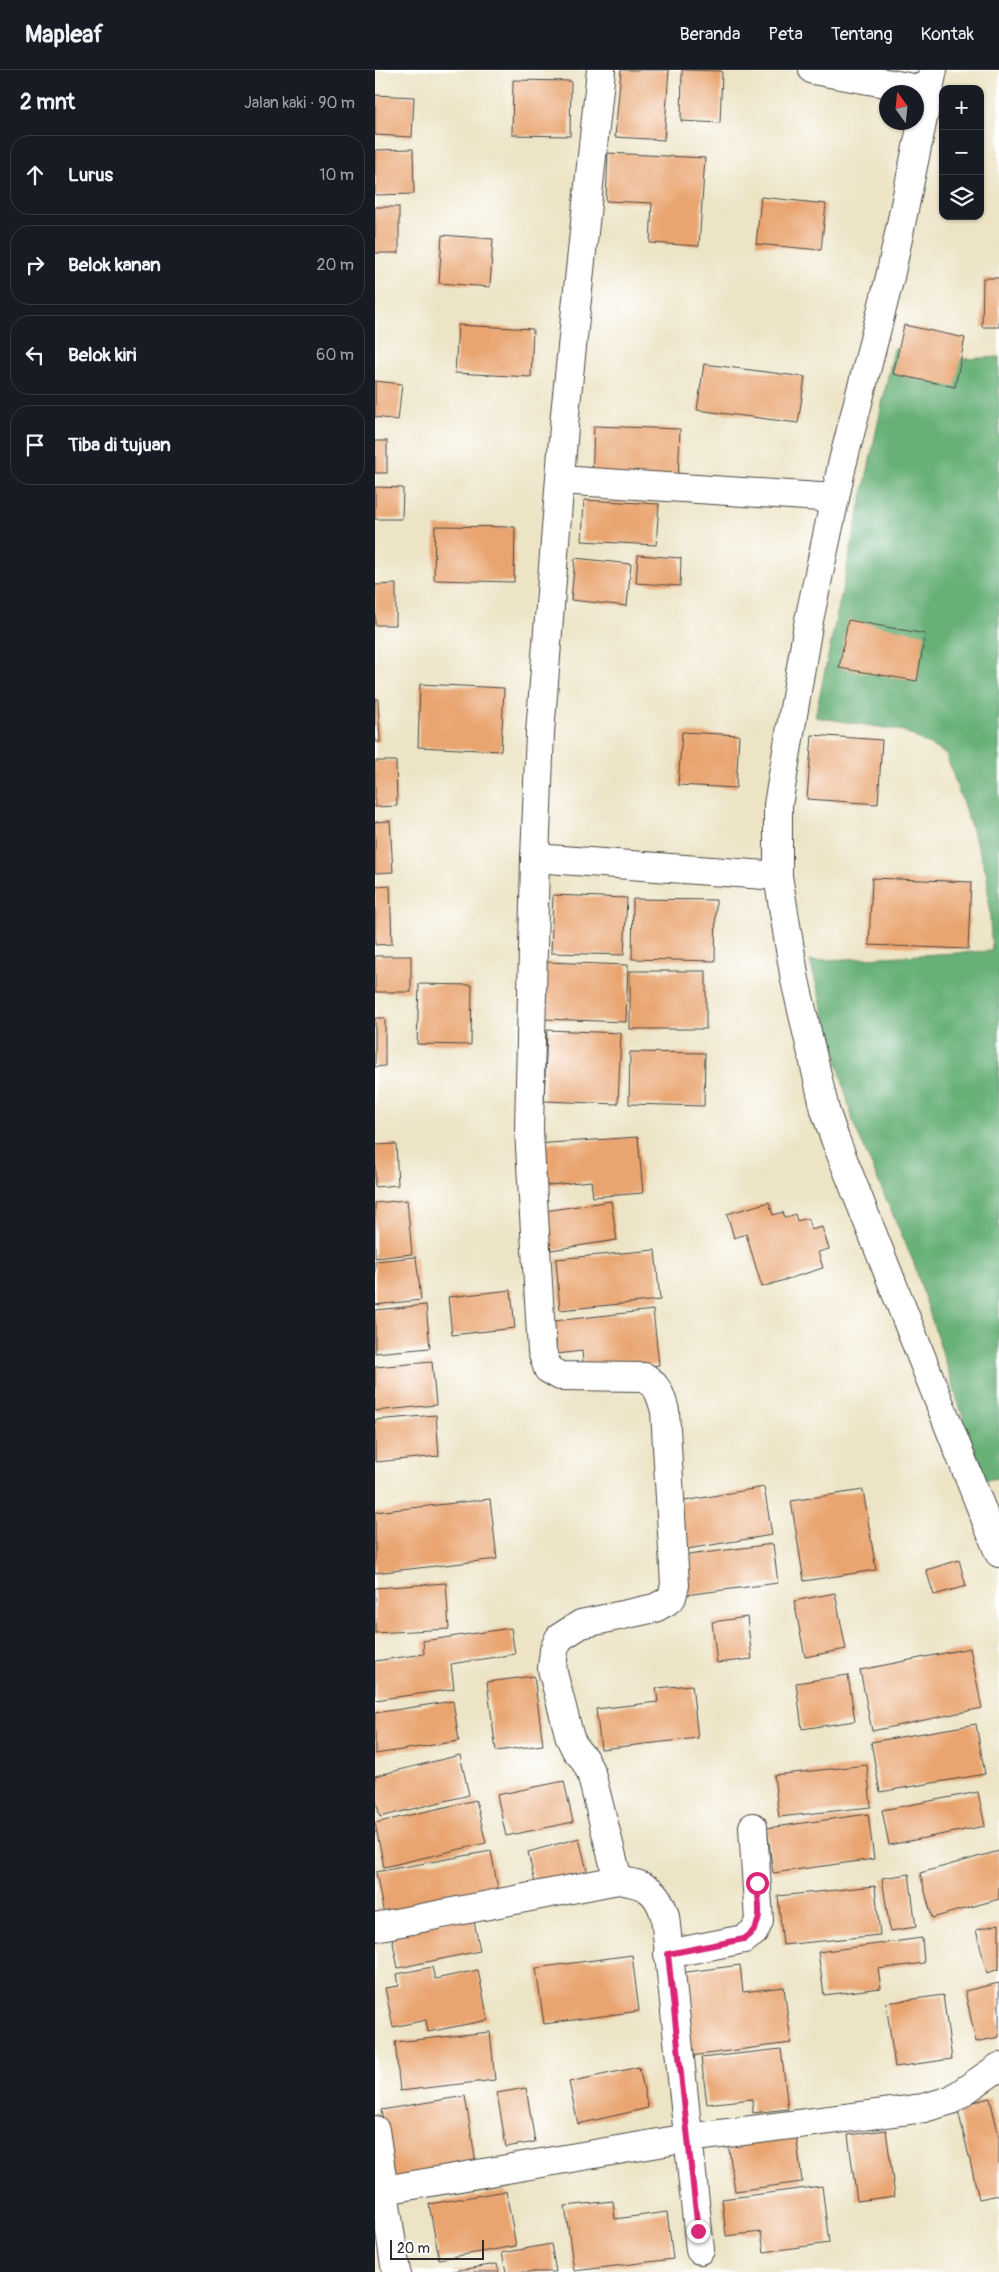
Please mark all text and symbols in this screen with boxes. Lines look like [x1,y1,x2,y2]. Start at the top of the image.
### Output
text: Mapleaf [25,20,103,49]
text: Beranda [680,23,740,46]
text: Peta [768,23,803,46]
text: Tentang [831,23,893,46]
text: Kontak [921,23,974,46]
north arrow [879,85,924,130]
map controls [939,85,984,220]
button: + [939,85,984,130]
text: 2 mnt [20,89,75,116]
text: Jalan kaki · 90 m [244,93,355,113]
button: − [939,130,984,175]
icon: ahead [21,161,49,189]
text: Lurus [68,163,113,187]
text: 10 m [319,165,354,185]
button: layers [939,175,984,220]
icon: right [21,251,49,279]
text: Belok kanan [68,253,161,277]
text: 20 m [316,255,354,275]
icon: left [21,341,49,369]
text: Belok kiri [68,343,136,367]
text: 60 m [316,345,354,365]
icon: arrive [21,431,49,459]
text: Tiba di tujuan [68,433,171,457]
route start [746,1872,769,1895]
route end [687,2220,710,2243]
scale bar [390,2237,484,2260]
text: 20 m [397,2240,430,2257]

